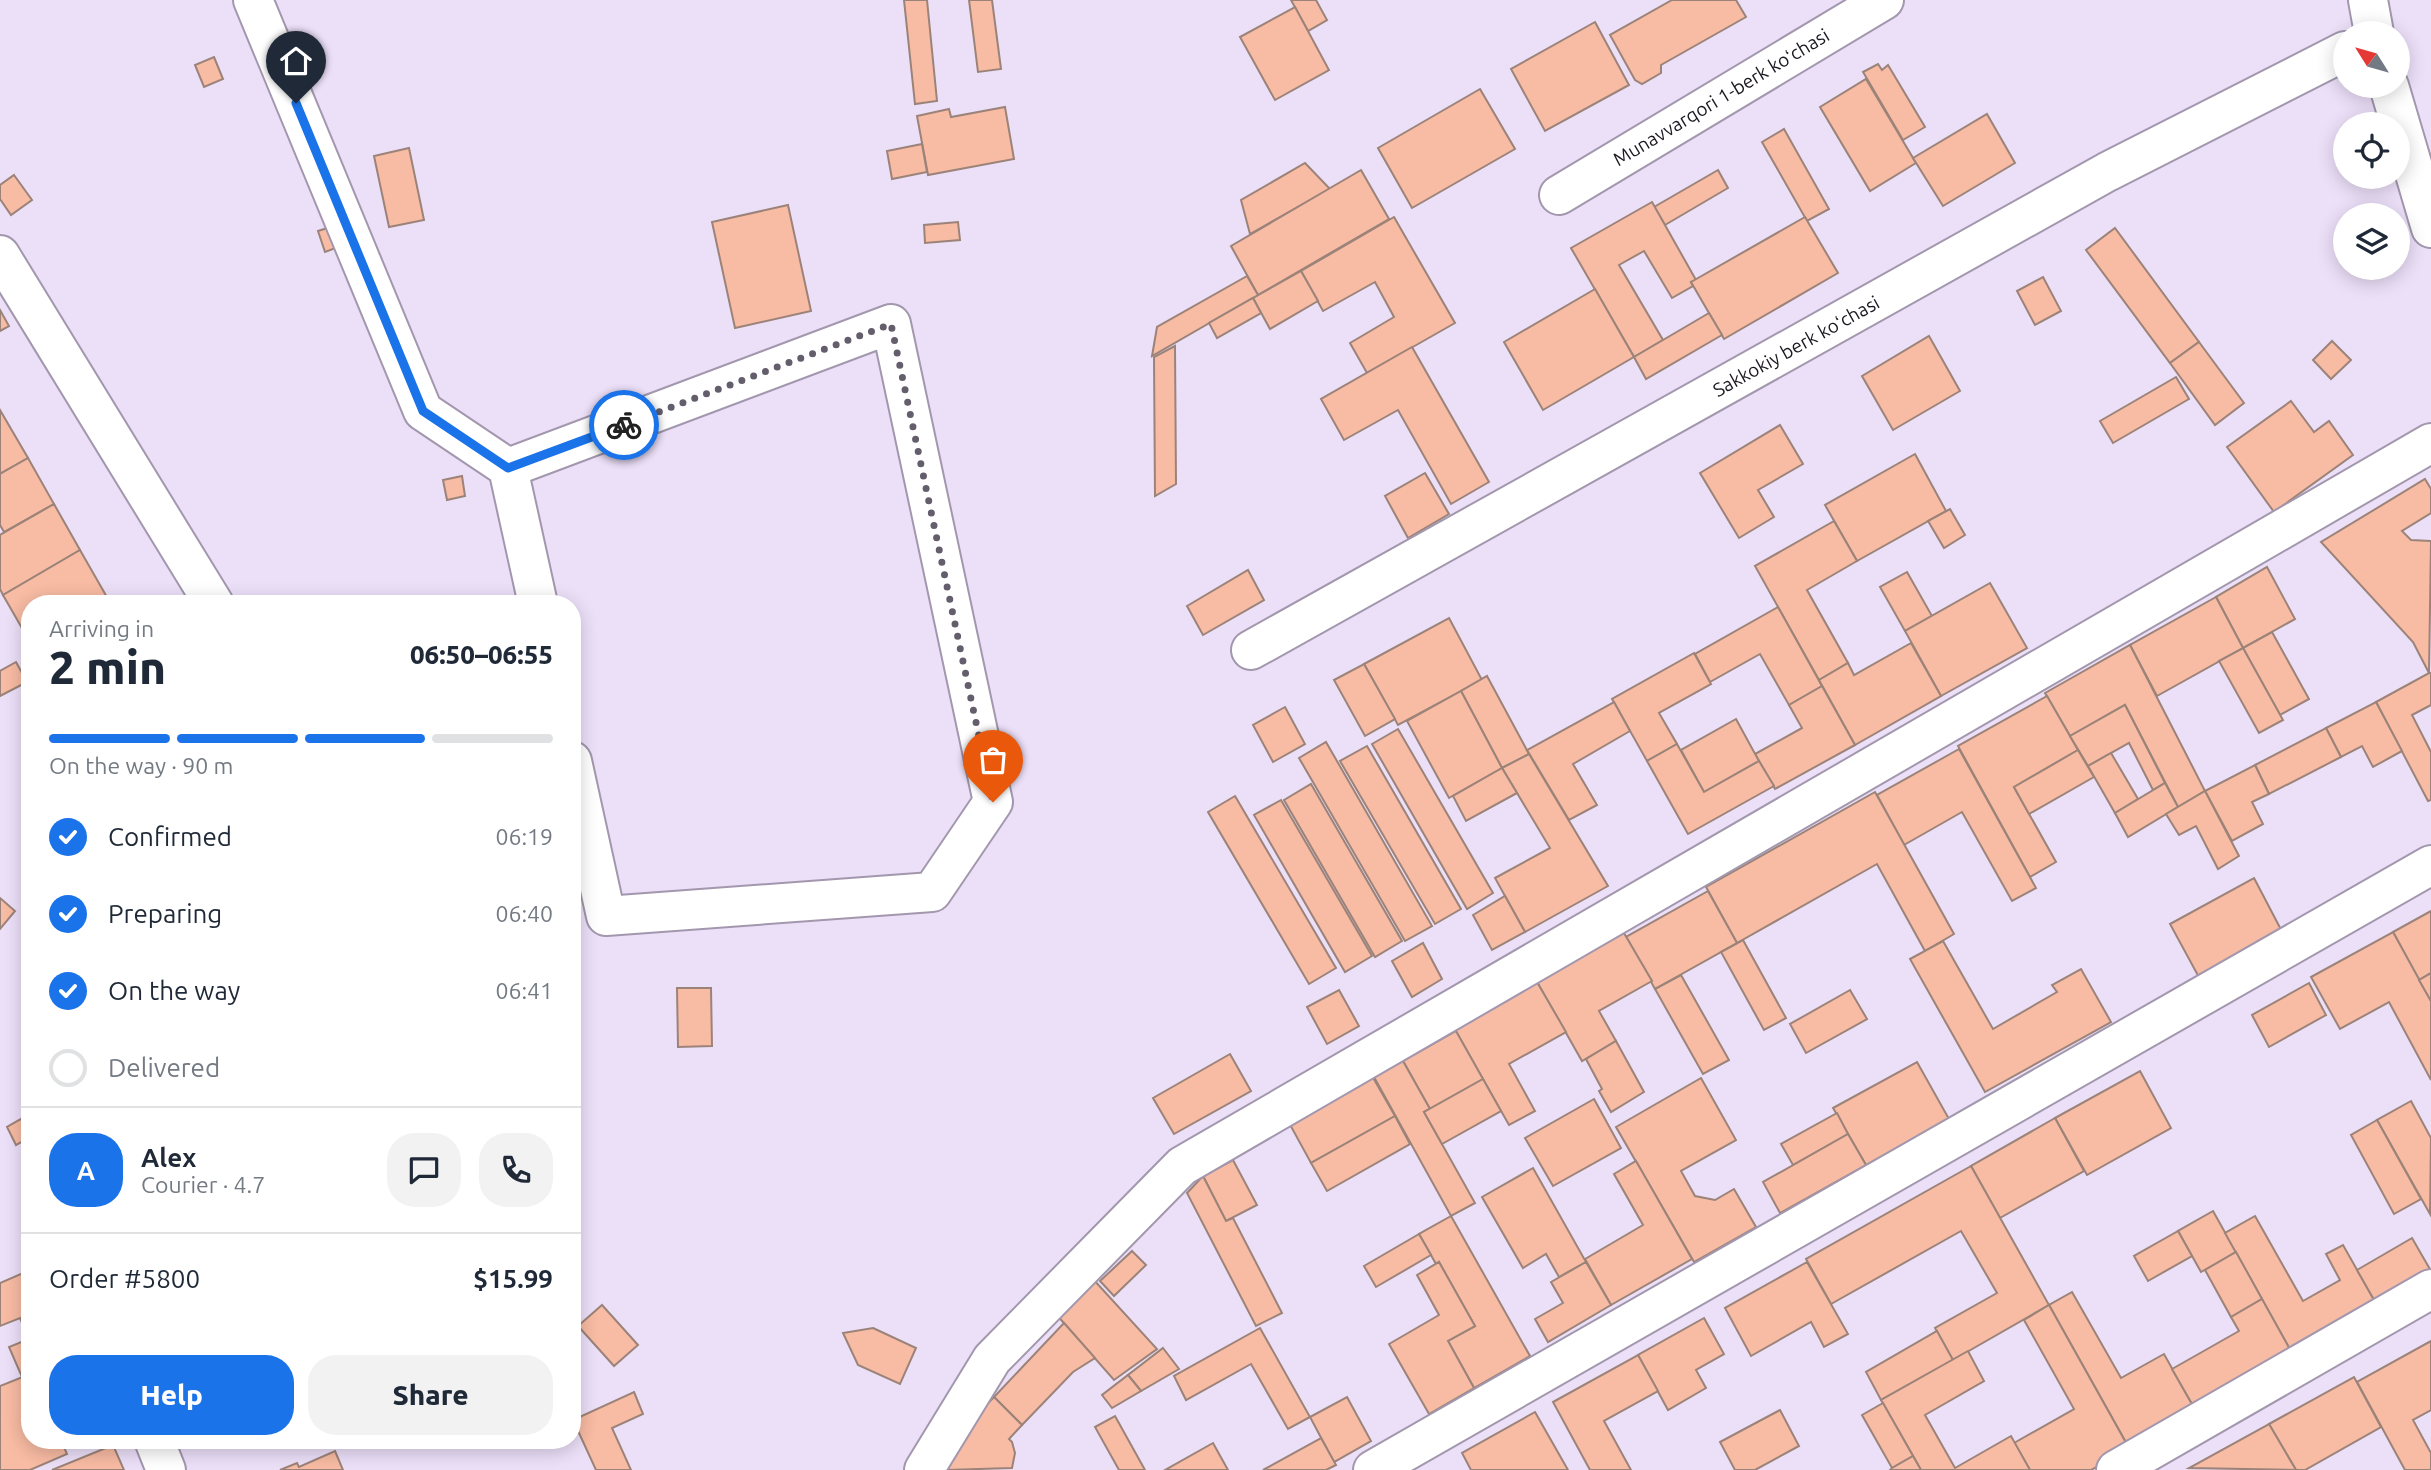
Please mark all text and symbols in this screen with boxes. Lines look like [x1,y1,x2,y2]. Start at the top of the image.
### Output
north arrow [2333,21,2410,98]
map controls [2333,21,2410,280]
street label: Munavvarqori 1-berk koʻchasi [1609,24,1833,170]
pin [266,31,326,103]
icon: home [277,42,315,80]
button: locate [2333,112,2410,189]
button: layers [2333,203,2410,280]
street label: Sakkokiy berk koʻchasi [1709,291,1883,401]
courier [589,390,659,460]
icon: bike [605,406,643,444]
text: Arriving in [49,616,154,641]
text: 06:50–06:55 [410,640,553,669]
text: 2 min [49,641,166,693]
pin [963,730,1023,802]
icon: bag [974,741,1012,779]
text: On the way · 90 m [49,753,233,778]
icon: check [49,818,87,856]
text: Confirmed [108,822,232,851]
text: 06:19 [495,824,553,849]
icon: check [49,895,87,933]
text: Preparing [108,899,222,928]
text: 06:40 [495,901,553,926]
icon: check [49,972,87,1010]
text: On the way [108,976,240,1005]
text: 06:41 [495,978,553,1003]
text: Delivered [108,1053,220,1082]
button: chat [387,1133,461,1207]
button: phone [479,1133,553,1207]
text: Alex [141,1143,196,1172]
text: A [77,1156,95,1185]
text: Courier · 4.7 [141,1172,265,1197]
text: Order #5800 [49,1264,200,1293]
text: $15.99 [473,1264,553,1293]
button: Help [49,1355,294,1435]
button: Share [308,1355,553,1435]

